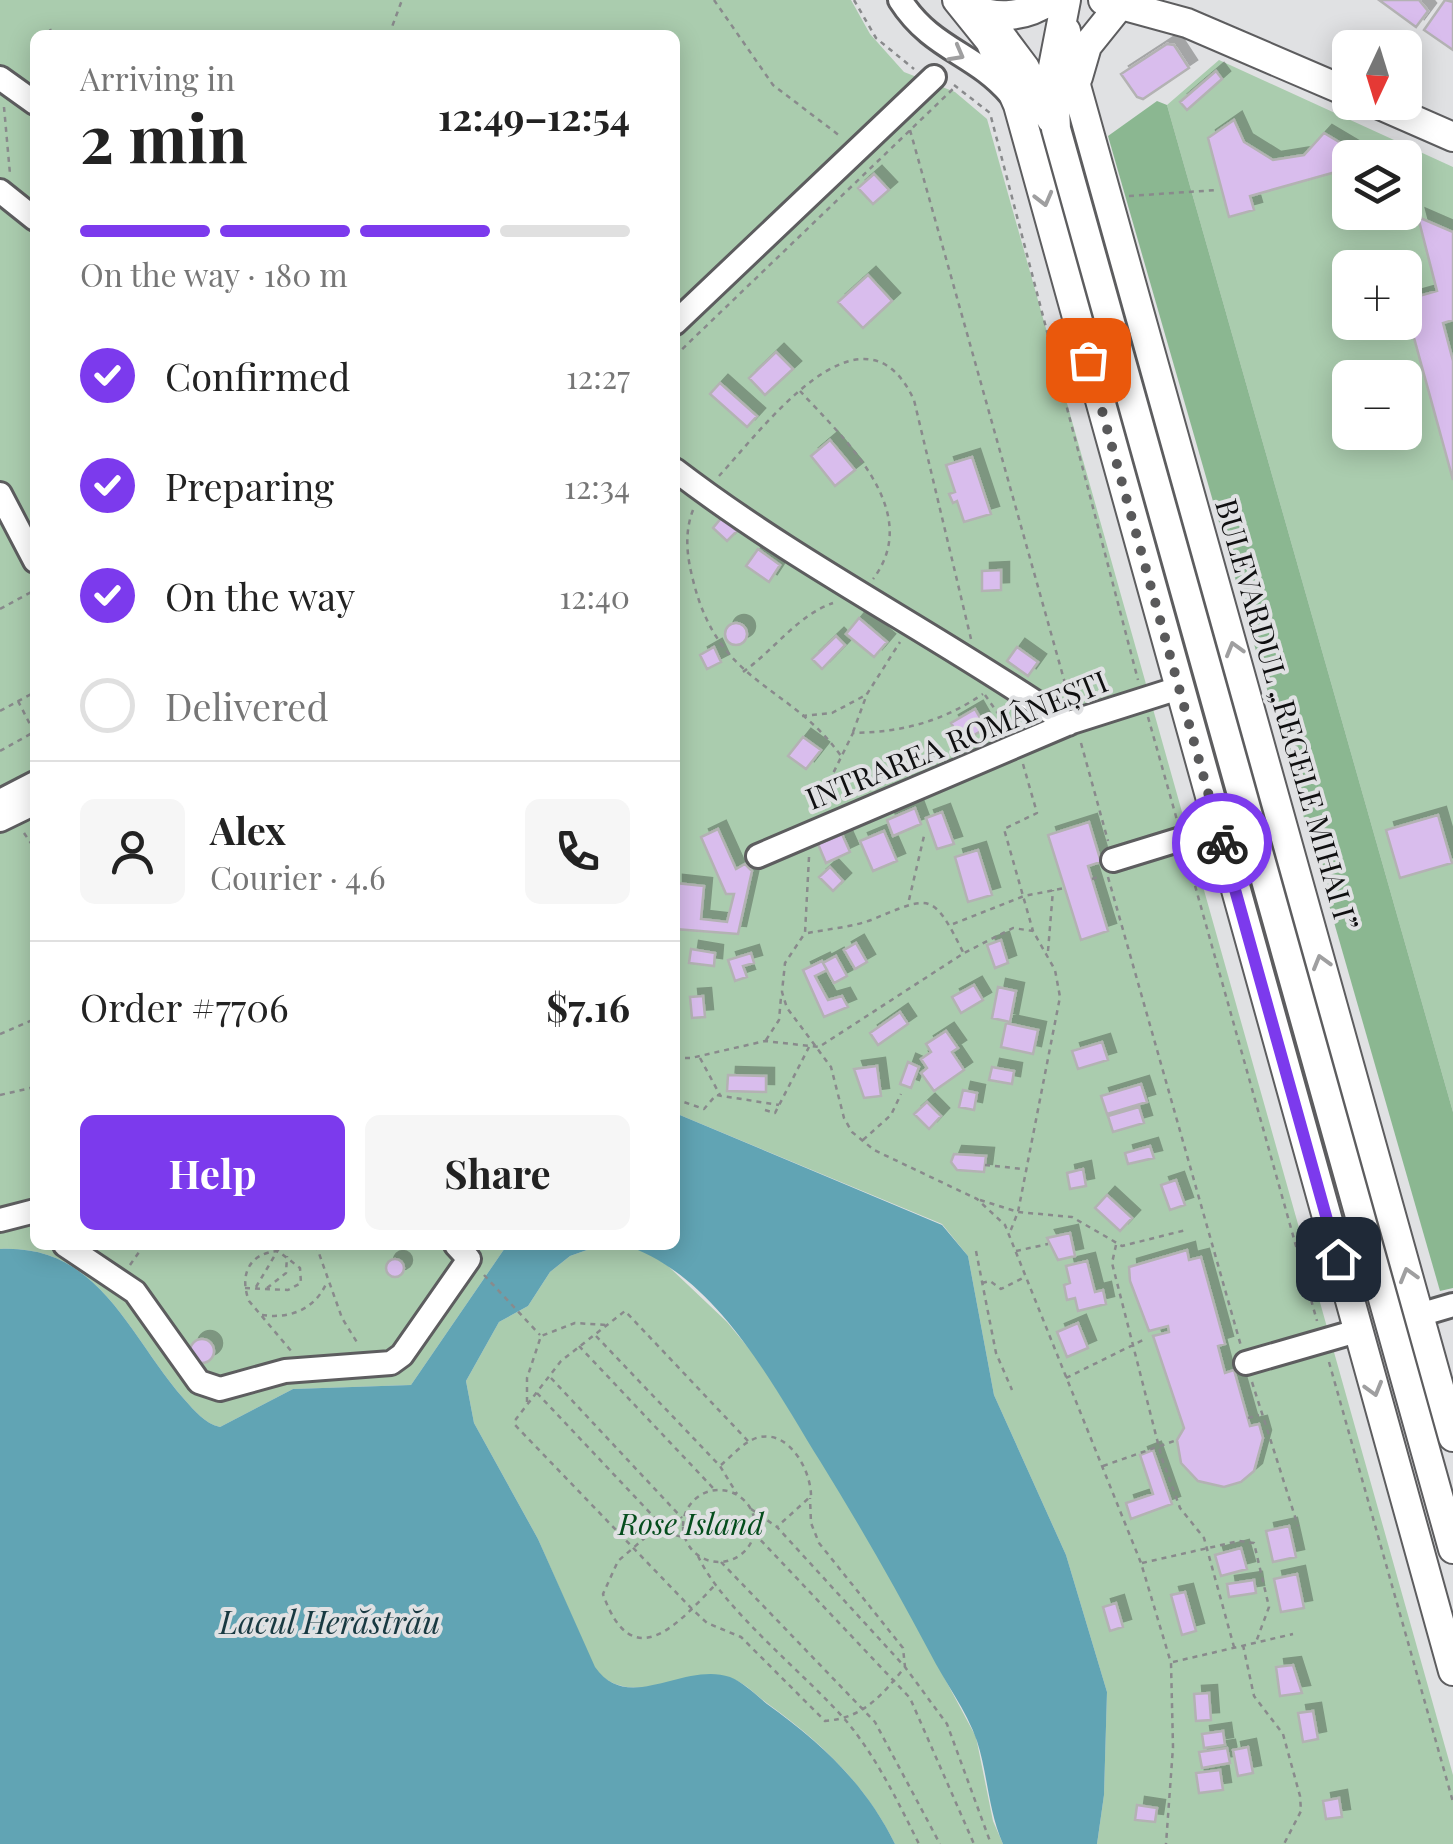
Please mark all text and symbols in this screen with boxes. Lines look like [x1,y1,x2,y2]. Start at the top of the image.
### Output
north arrow [1332,30,1422,120]
map controls [1332,30,1422,450]
one-way arrow [946,42,964,62]
text: Arriving in [80,56,235,99]
text: 12:49–12:54 [438,90,630,141]
text: 2 min [80,93,248,179]
button: layers [1332,140,1422,230]
one-way arrow [1032,190,1053,207]
button: + [1332,250,1422,340]
text: On the way · 180 m [80,252,348,295]
pin [1046,318,1131,403]
icon: bag [1061,333,1116,388]
icon: check [80,348,135,403]
text: Confirmed [165,350,350,401]
text: 12:27 [566,354,630,397]
button: − [1332,360,1422,450]
icon: check [80,458,135,513]
text: Preparing [165,460,334,511]
text: 12:34 [564,464,630,507]
street label: BULEVARDUL „REGELE MIHAI I” [1207,494,1369,935]
icon: check [80,568,135,623]
text: On the way [165,570,355,621]
text: 12:40 [559,574,630,617]
one-way arrow [1225,641,1246,658]
street label: INTRAREA ROMÂNEȘTI [799,660,1113,818]
text: Delivered [165,680,329,731]
courier [1172,793,1272,893]
button: person [80,799,185,904]
button: phone [525,799,630,904]
text: Alex [210,804,286,855]
icon: bike [1195,816,1250,871]
text: Courier · 4.6 [210,855,386,898]
one-way arrow [1312,954,1333,971]
text: Order #7706 [80,981,289,1032]
text: $7.16 [546,981,630,1032]
button: Help [80,1115,345,1230]
button: Share [365,1115,630,1230]
pin [1296,1217,1381,1302]
icon: home [1311,1232,1366,1287]
one-way arrow [1399,1267,1420,1285]
one-way arrow [1362,1380,1383,1397]
park label: Rose Island [617,1503,765,1543]
water label: Lacul Herăstrău [218,1599,440,1642]

